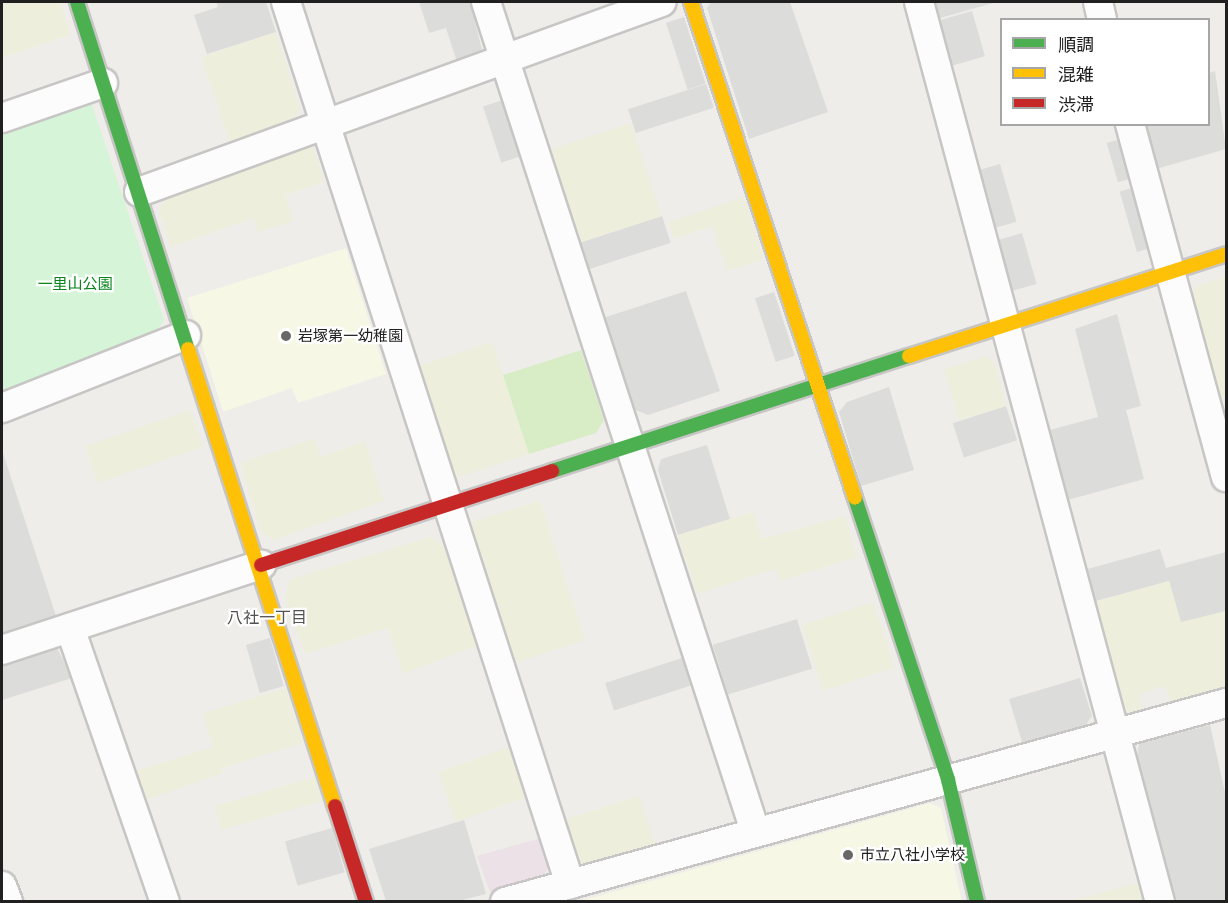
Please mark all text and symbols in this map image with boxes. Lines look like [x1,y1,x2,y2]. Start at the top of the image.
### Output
legend [1000,18,1210,126]
text: 順調 [1058,34,1094,56]
text: 混雑 [1058,64,1094,86]
text: 渋滞 [1058,94,1094,116]
park label: 一里山公園 [38,275,112,293]
place label: 岩塚第一幼稚園 [298,327,403,345]
marker: 岩塚第一幼稚園 [279,329,293,343]
district label: 八社一丁目 [227,608,307,628]
place label: 市立八社小学校 [860,846,965,864]
marker: 市立八社小学校 [841,848,855,862]

